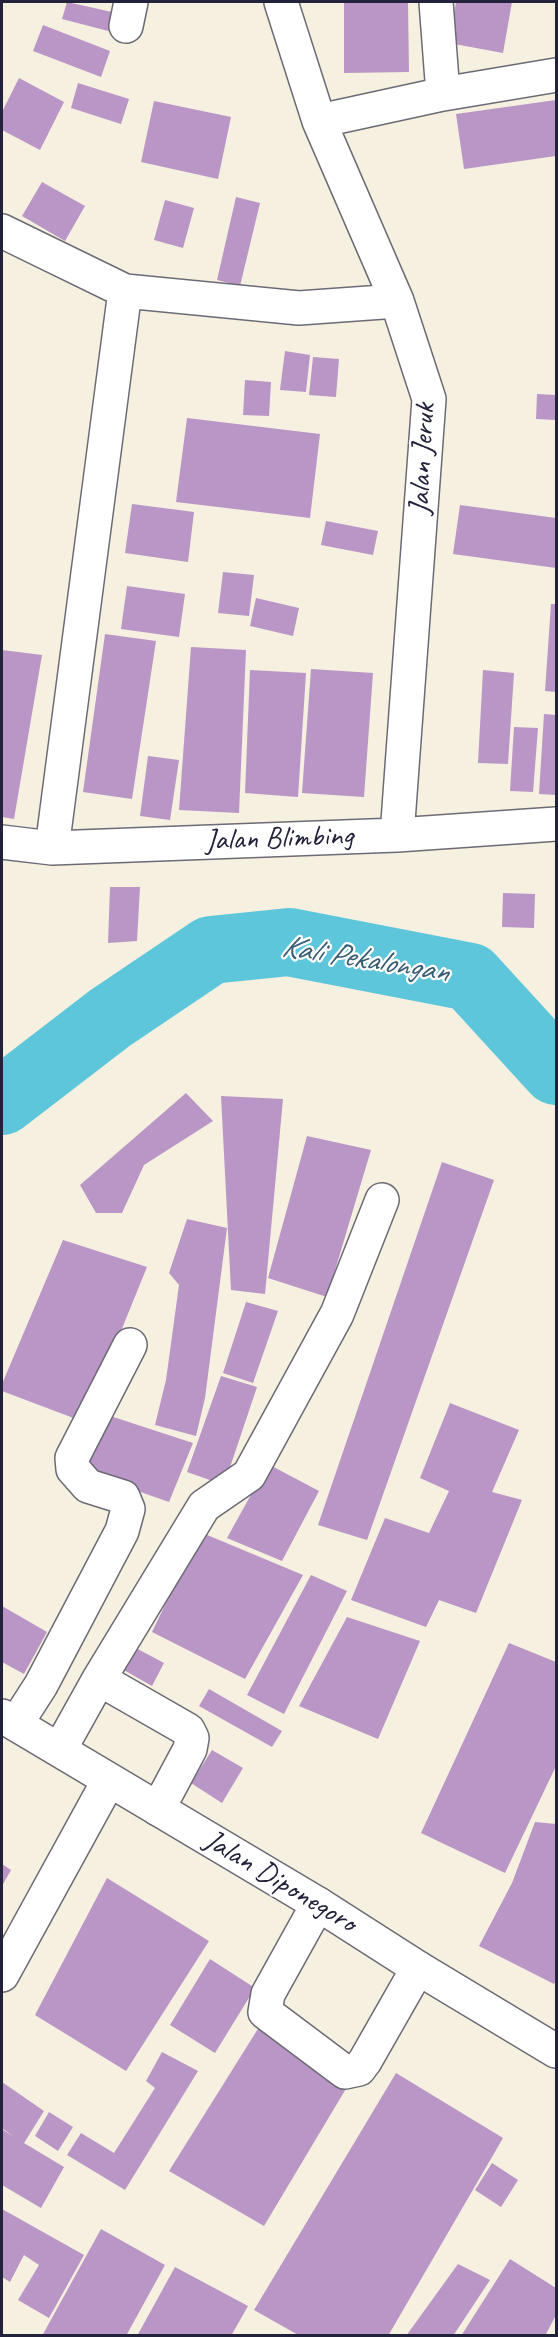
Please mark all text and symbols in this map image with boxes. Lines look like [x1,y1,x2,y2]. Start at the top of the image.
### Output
street label: Jalan Jeruk [402,402,444,516]
street label: Jalan Blimbing [205,818,353,860]
water label: Kali Pekalongan [279,928,451,992]
street label: Jalan Diponegoro [197,1823,363,1941]

